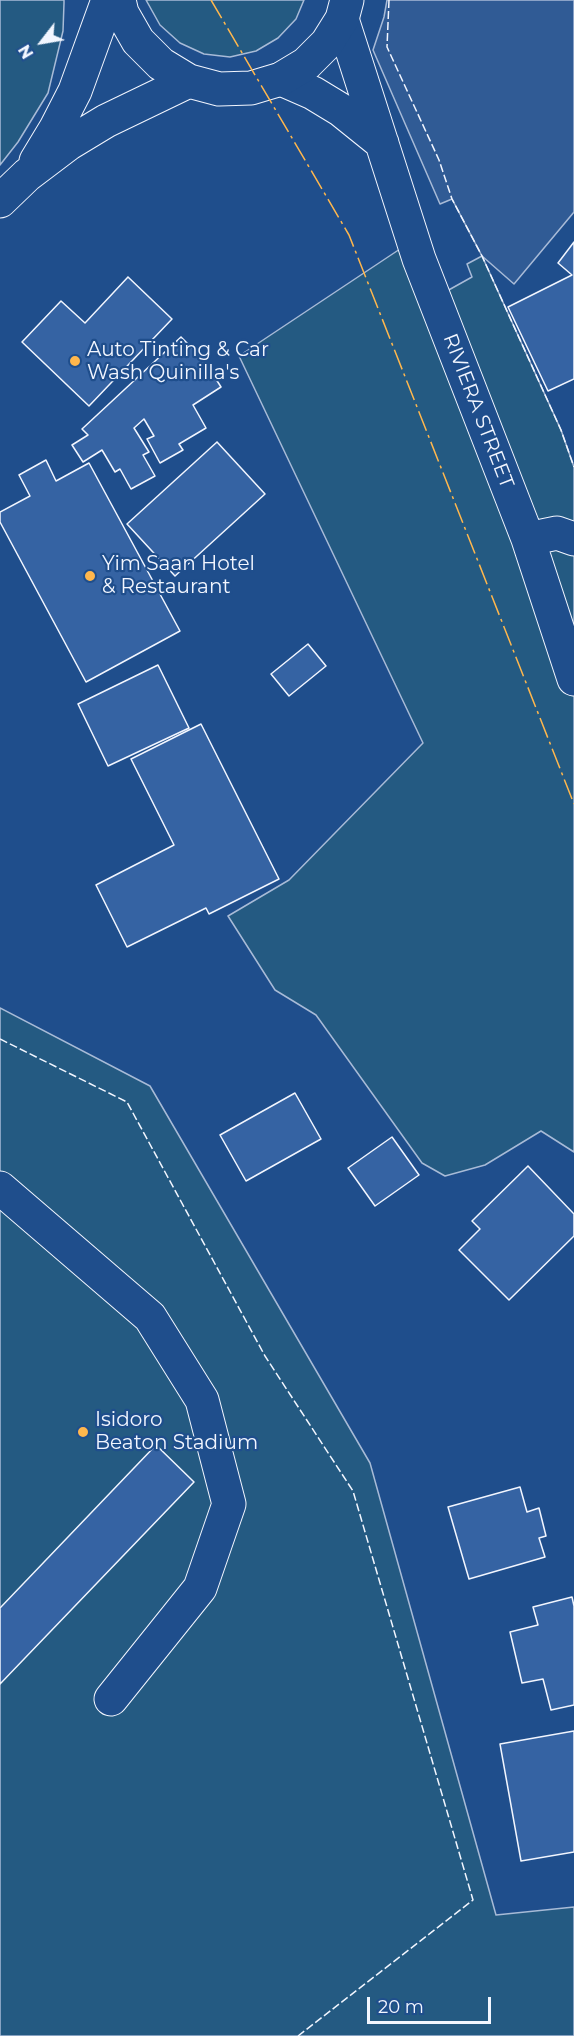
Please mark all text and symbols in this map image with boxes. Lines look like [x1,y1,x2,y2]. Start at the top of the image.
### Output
north arrow [12,12,72,72]
text: N [15,41,38,62]
street label: RIVIERA STREET [437,330,519,492]
place label: Auto Tinting & Car Wash Quinilla's [87,338,269,385]
marker: Auto Tinting & Car Wash Quinilla's [68,354,82,368]
place label: Yim Saan Hotel & Restaurant [102,552,255,599]
marker: Yim Saan Hotel & Restaurant [83,569,97,583]
place label: Isidoro Beaton Stadium [95,1408,258,1455]
marker: Isidoro Beaton Stadium [76,1425,90,1439]
scale bar [370,1985,494,2023]
text: 20 m [378,1996,424,2018]

